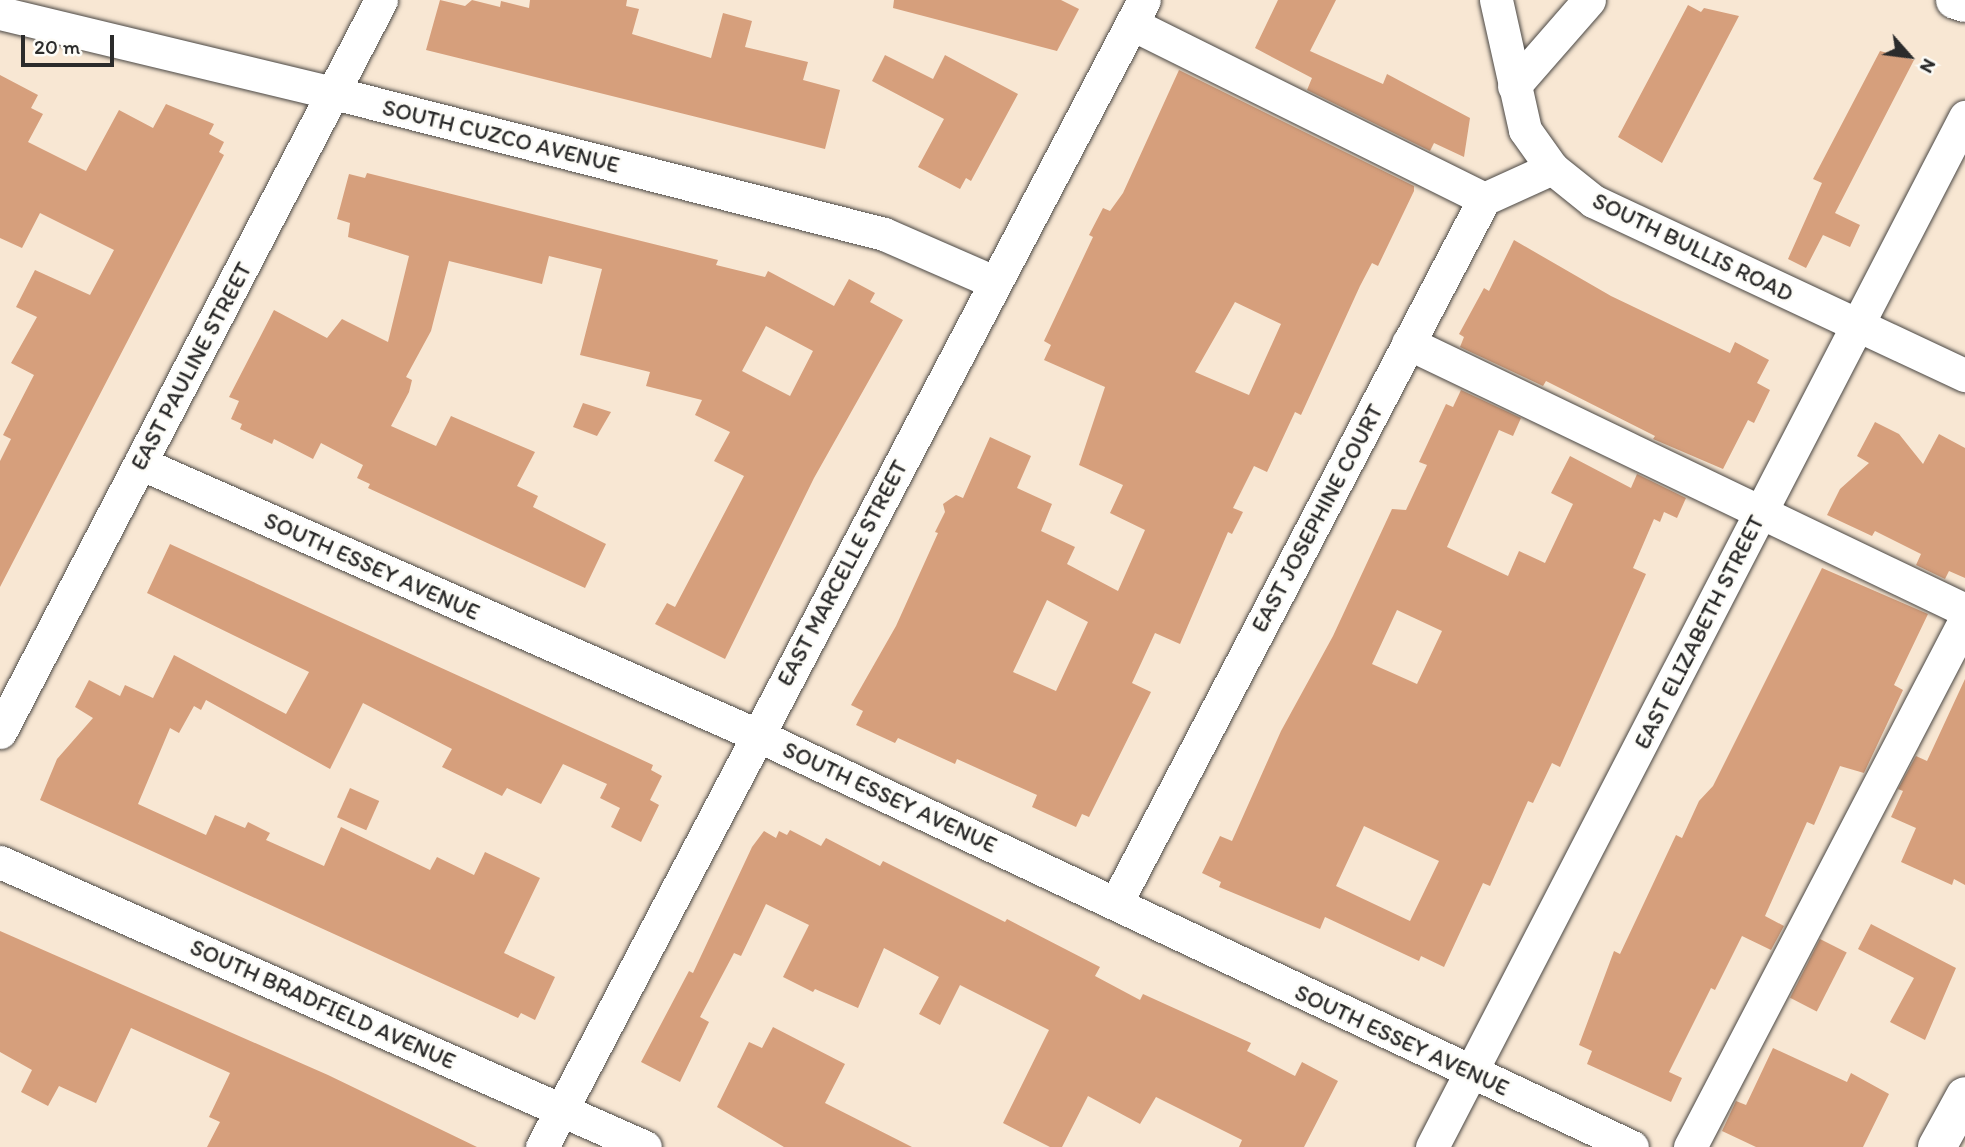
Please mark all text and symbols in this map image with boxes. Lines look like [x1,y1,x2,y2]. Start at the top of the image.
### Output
scale bar [24,21,117,65]
north arrow [1874,21,1944,91]
text: 20 m [34,34,80,59]
text: N [1915,55,1941,77]
street label: SOUTH CUZCO AVENUE [380,93,622,179]
street label: SOUTH BULLIS ROAD [1590,187,1796,307]
street label: EAST PAULINE STREET [124,257,258,475]
street label: EAST JOSEPHINE COURT [1244,398,1390,638]
street label: EAST MARCELLE STREET [770,455,914,691]
street label: SOUTH ESSEY AVENUE [260,506,484,626]
street label: EAST ELIZABETH STREET [1628,511,1770,753]
street label: SOUTH ESSEY AVENUE [779,735,1001,859]
street label: SOUTH BRADFIELD AVENUE [188,934,458,1074]
street label: SOUTH ESSEY AVENUE [1291,978,1513,1102]

